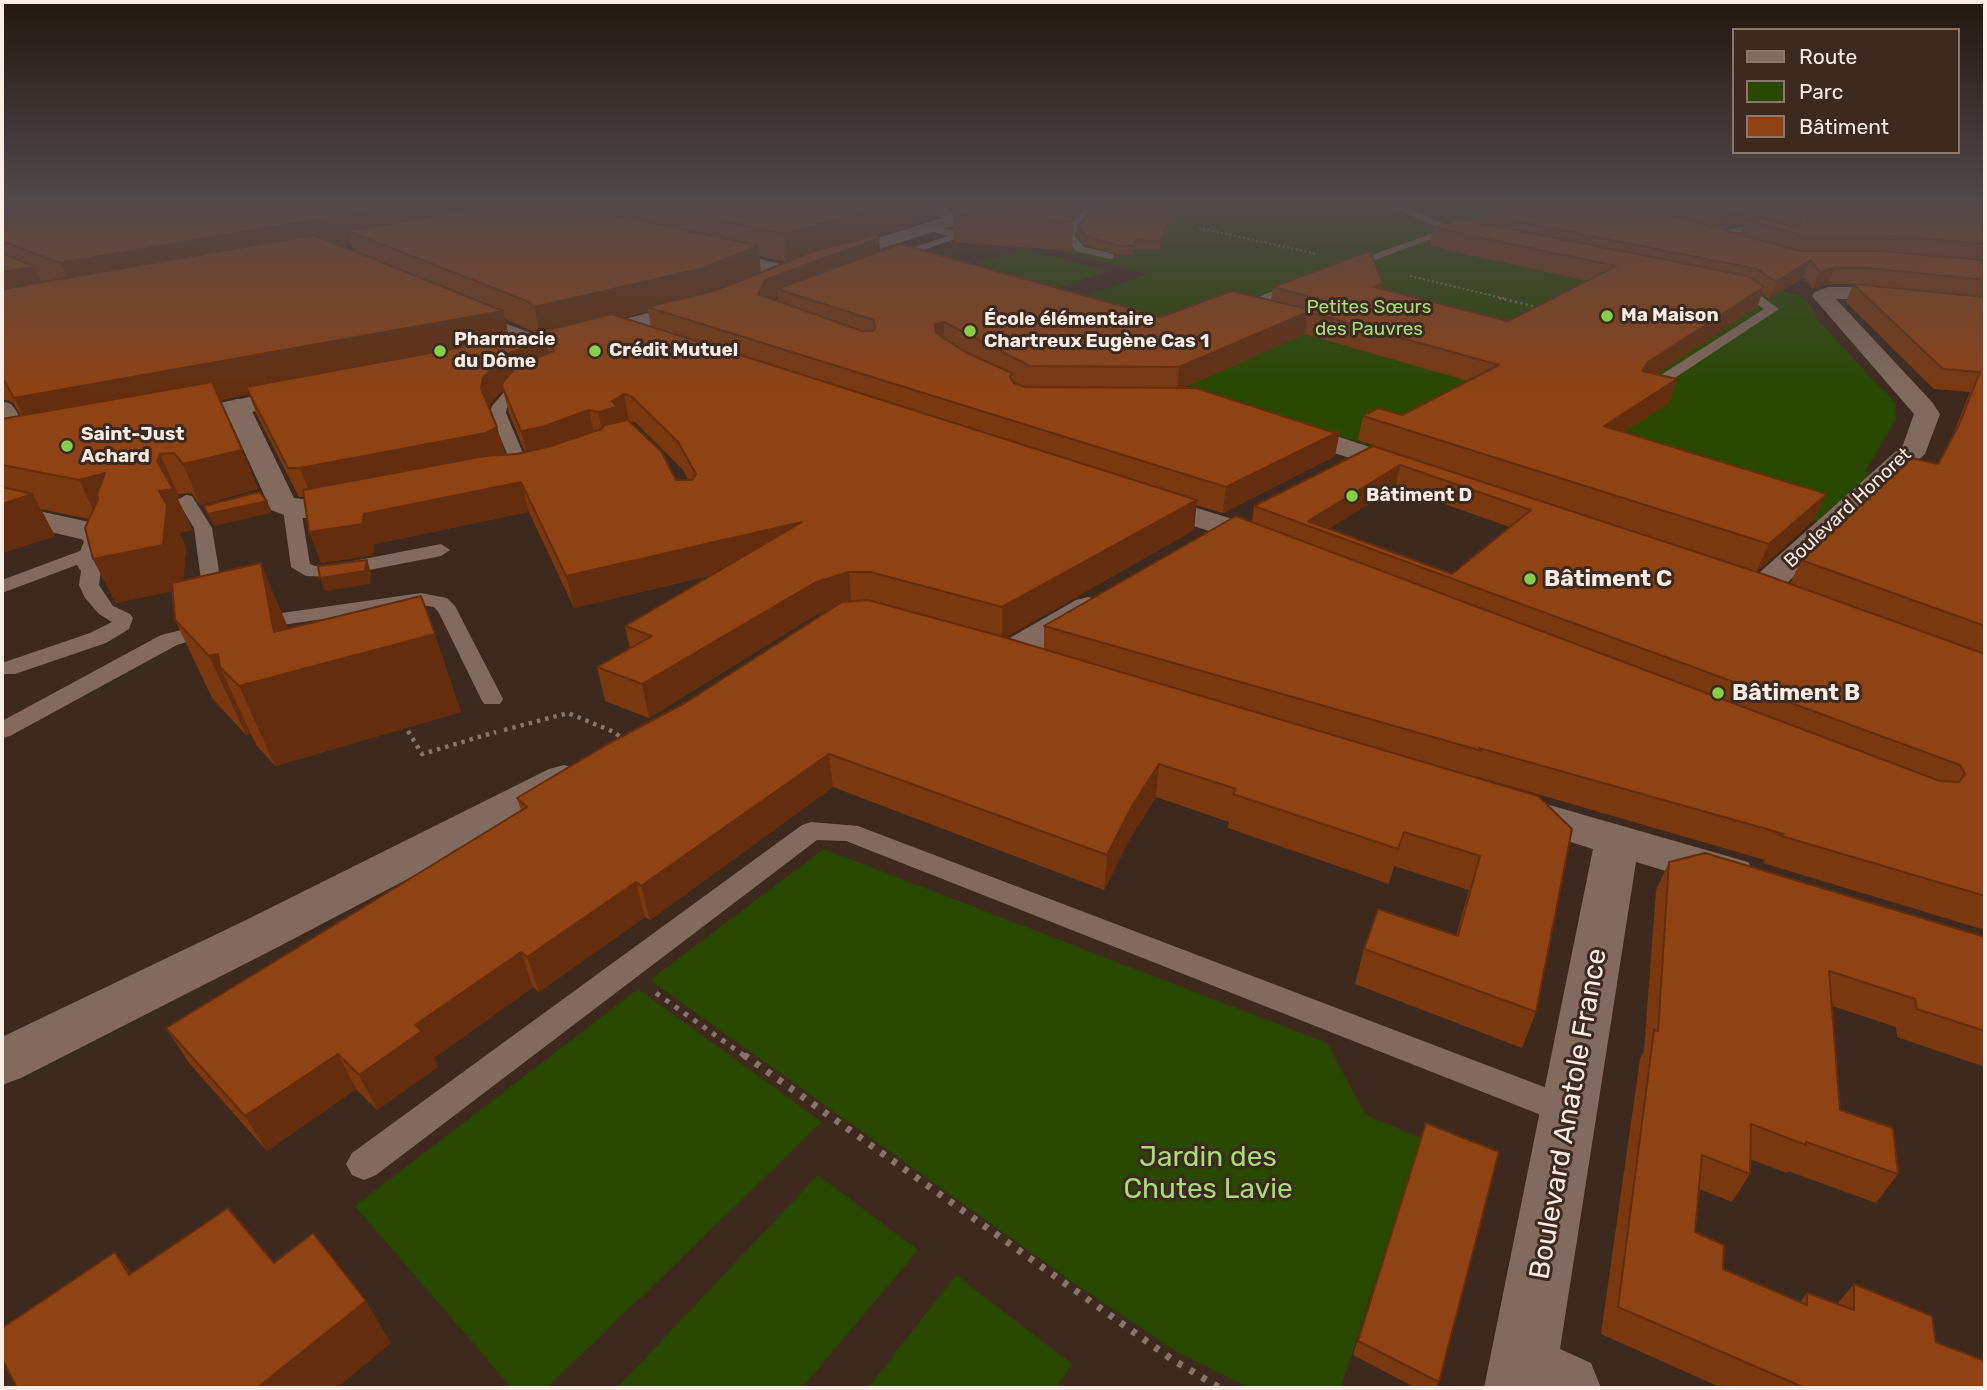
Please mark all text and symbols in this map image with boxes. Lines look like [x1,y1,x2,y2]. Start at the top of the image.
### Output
legend [1731,28,1959,154]
text: Route [1799,44,1857,69]
text: Parc [1799,79,1843,104]
text: Bâtiment [1799,114,1889,139]
park label: Petites Sœurs des Pauvres [1306,297,1432,341]
place label: Ma Maison [1621,305,1719,327]
marker: Ma Maison [1599,308,1615,324]
place label: École élémentaire Chartreux Eugène Cas 1 [984,309,1209,353]
marker: École élémentaire Chartreux Eugène Cas 1 [962,323,978,339]
place label: Pharmacie du Dôme [454,329,556,373]
place label: Crédit Mutuel [609,340,738,362]
marker: Pharmacie du Dôme [432,343,448,359]
marker: Crédit Mutuel [587,343,603,359]
place label: Saint-Just Achard [81,424,184,468]
marker: Saint-Just Achard [59,438,75,454]
street label: Boulevard Honoret [1780,443,1916,573]
place label: Bâtiment D [1366,485,1472,507]
marker: Bâtiment D [1344,488,1360,504]
place label: Bâtiment C [1544,565,1672,593]
marker: Bâtiment C [1522,571,1538,587]
place label: Bâtiment B [1732,679,1860,707]
marker: Bâtiment B [1710,685,1726,701]
street label: Boulevard Anatole France [1523,946,1615,1282]
park label: Jardin des Chutes Lavie [1123,1141,1293,1207]

